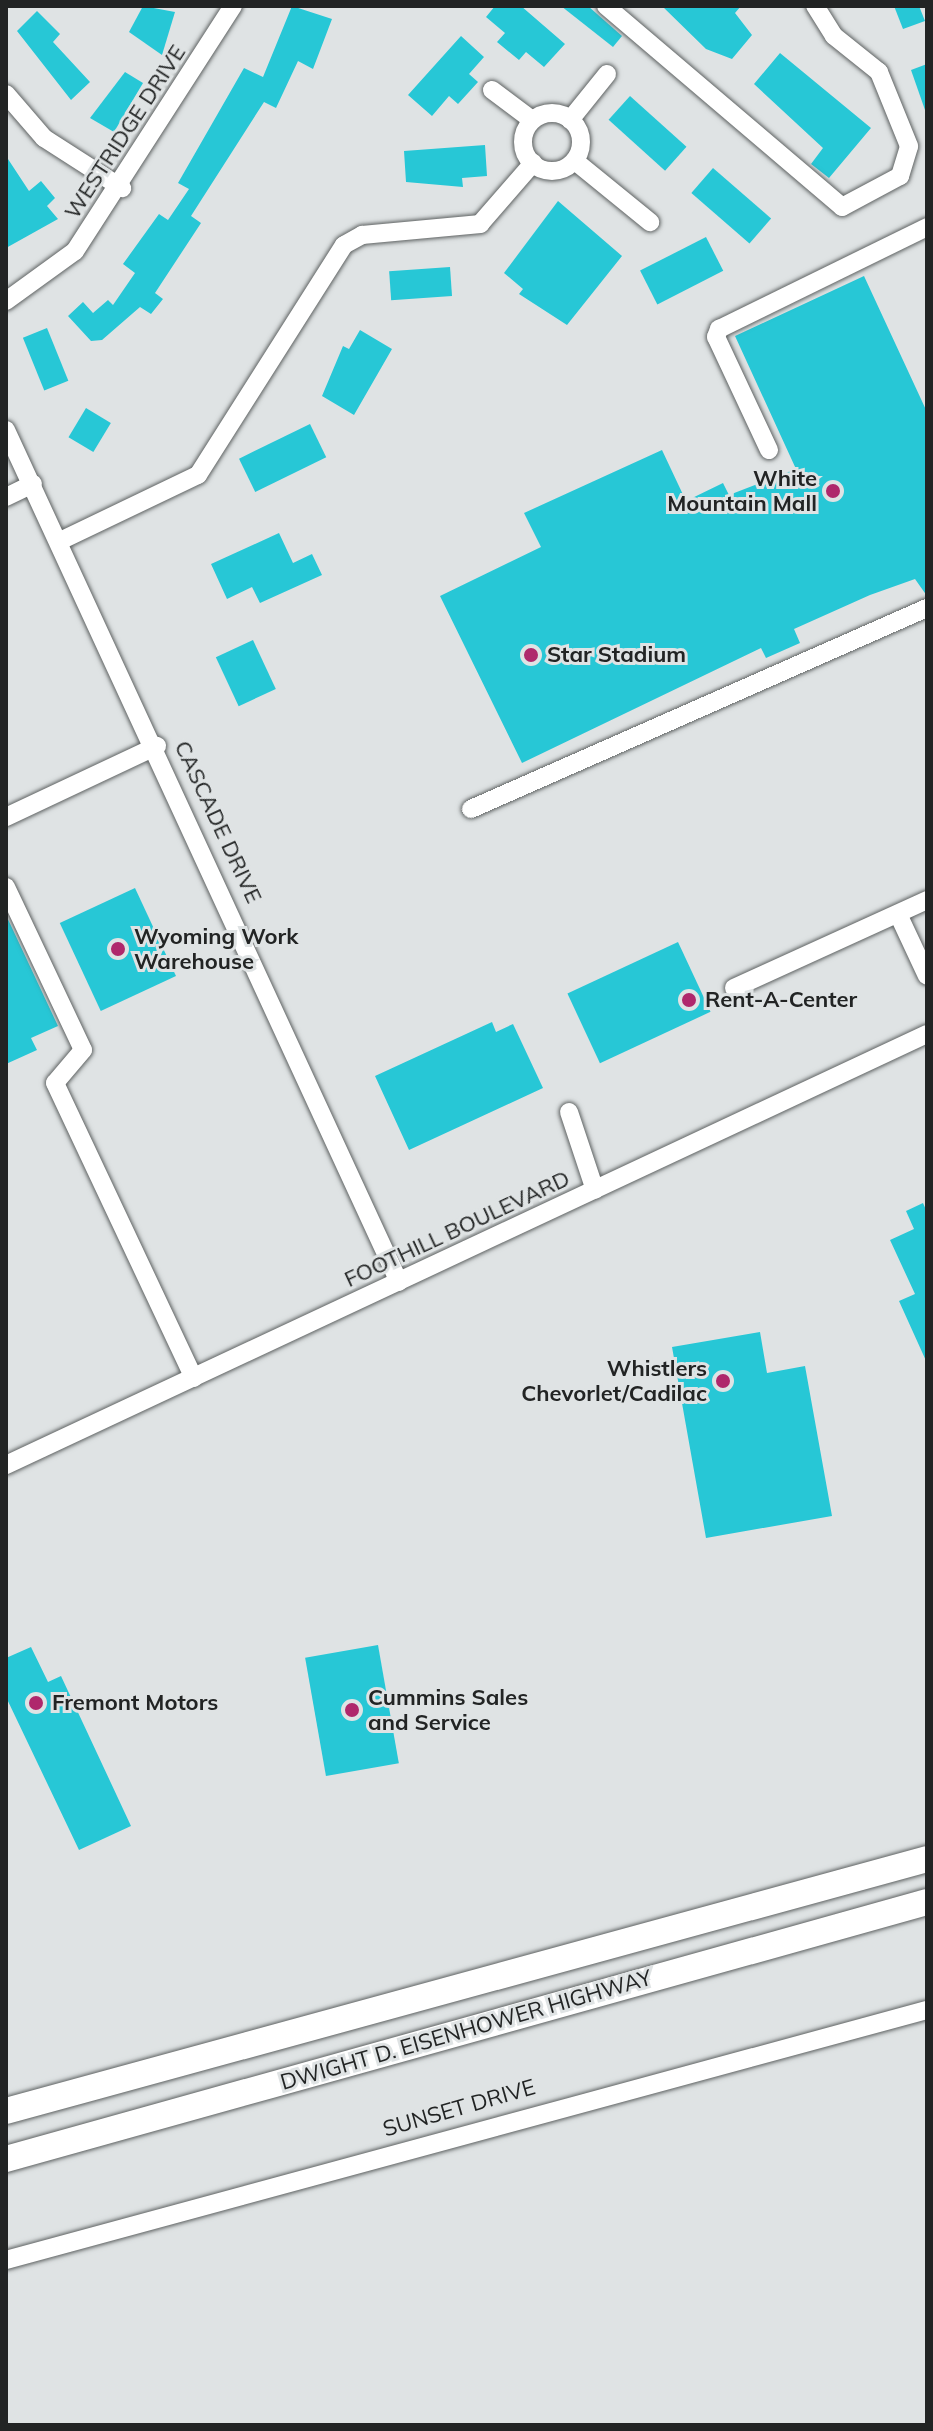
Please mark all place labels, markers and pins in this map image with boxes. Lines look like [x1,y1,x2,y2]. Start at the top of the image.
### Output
place label: White Mountain Mall [667,465,817,516]
marker: White Mountain Mall [824,482,842,500]
place label: Star Stadium [547,642,686,668]
marker: Star Stadium [522,646,540,664]
place label: Wyoming Work Warehouse [134,923,298,974]
marker: Wyoming Work Warehouse [109,940,127,958]
place label: Rent-A-Center [705,987,857,1013]
marker: Rent-A-Center [680,991,698,1009]
place label: Whistlers Chevorlet/Cadilac [521,1355,707,1406]
marker: Whistlers Chevorlet/Cadilac [714,1372,732,1390]
place label: Cummins Sales and Service [368,1684,528,1736]
place label: Fremont Motors [52,1690,218,1716]
marker: Fremont Motors [27,1694,45,1712]
marker: Cummins Sales and Service [343,1701,361,1719]

